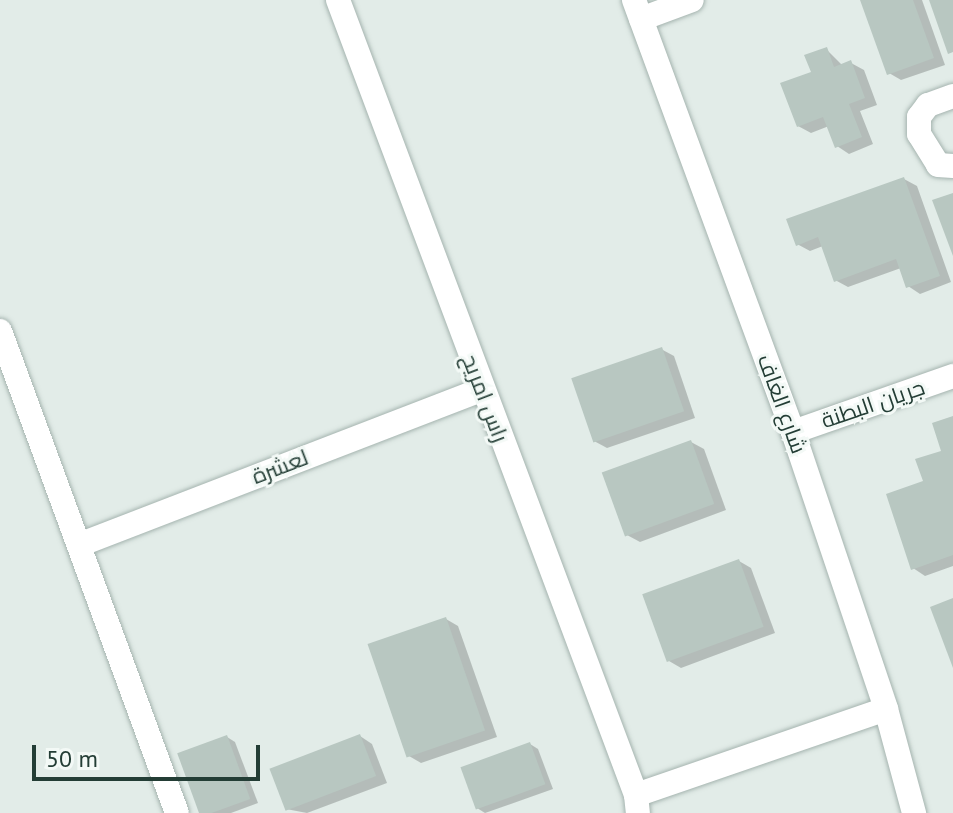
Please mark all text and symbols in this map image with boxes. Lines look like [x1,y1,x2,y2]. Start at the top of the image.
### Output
street label: راس امريح [456,350,514,446]
street label: شارع الغاف [752,351,812,457]
street label: جريان البطنة [818,374,928,434]
street label: لعشرة [248,444,312,490]
scale bar [36,729,264,779]
text: 50 m [46,743,98,774]

